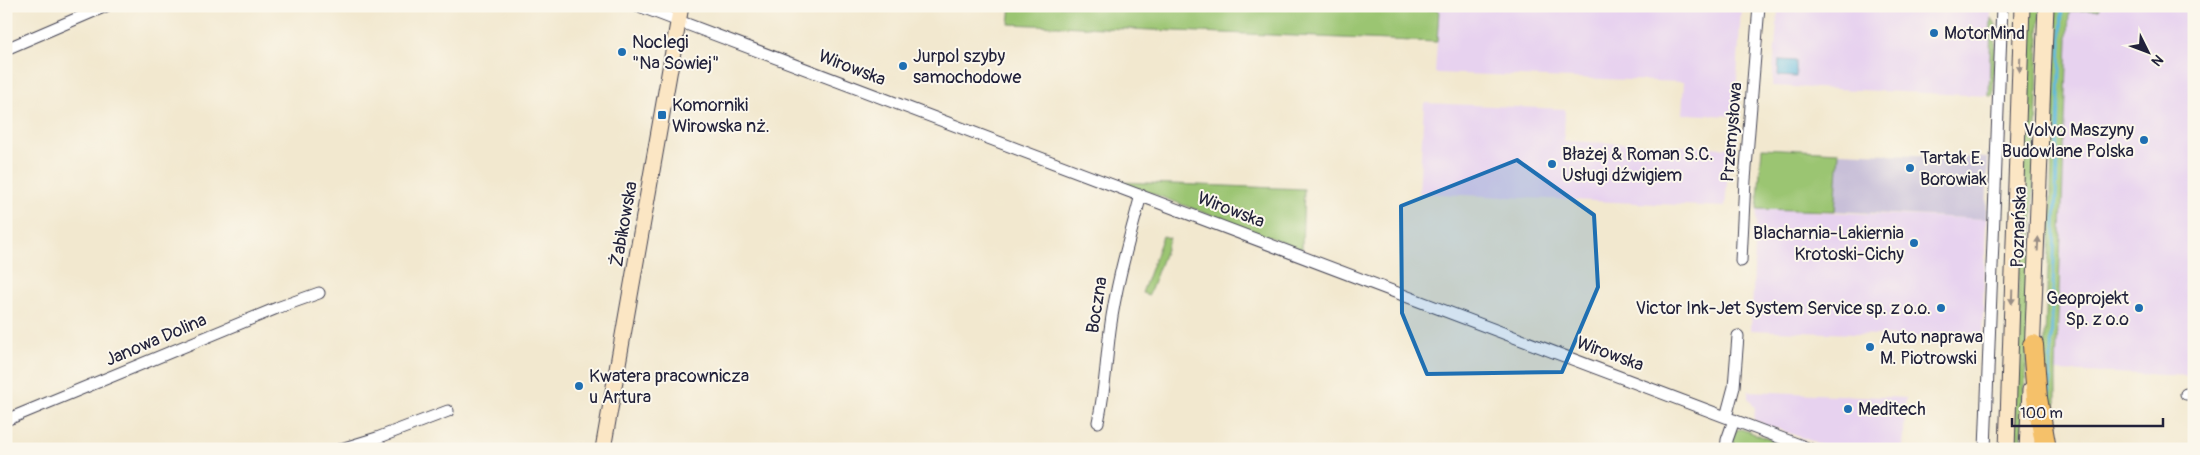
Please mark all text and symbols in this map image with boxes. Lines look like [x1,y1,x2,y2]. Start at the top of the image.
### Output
place label: MotorMind [1944,22,2025,45]
marker: MotorMind [1928,27,1940,39]
north arrow [2122,28,2172,78]
place label: Noclegi "Na Sowiej" [632,31,719,75]
street label: Wirowska [815,45,889,91]
place label: Jurpol szyby samochodowe [913,45,1021,89]
marker: Noclegi "Na Sowiej" [616,46,628,58]
text: N [2148,51,2167,70]
one-way arrow [2016,57,2024,73]
marker: Jurpol szyby samochodowe [897,60,909,72]
street label: Przemysłowa [1716,81,1748,183]
place label: Komorniki Wirowska nż. [672,94,770,138]
marker: Komorniki Wirowska nż. [656,109,668,121]
place label: Volvo Maszyny Budowlane Polska [2002,119,2134,163]
marker: Volvo Maszyny Budowlane Polska [2138,134,2150,146]
place label: Błażej & Roman S.C. Usługi dźwigiem [1562,143,1713,187]
place label: Tartak E. Borowiak [1920,147,1987,191]
marker: Błażej & Roman S.C. Usługi dźwigiem [1546,158,1558,170]
marker: Tartak E. Borowiak [1904,162,1916,174]
street label: Żabikowska [605,180,643,268]
street label: Poznańska [2006,186,2032,268]
street label: Wirowska [1194,187,1268,233]
place label: Blacharnia-Lakiernia Krotoski-Cichy [1753,222,1904,266]
one-way arrow [2034,236,2042,252]
marker: Blacharnia-Lakiernia Krotoski-Cichy [1908,237,1920,249]
street label: Boczna [1081,275,1113,335]
place label: Geoprojekt Sp. z o.o [2046,287,2130,331]
one-way arrow [2008,290,2016,306]
place label: Victor Ink-Jet System Service sp. z o.o. [1636,297,1931,320]
marker: Victor Ink-Jet System Service sp. z o.o. [1935,302,1947,314]
marker: Geoprojekt Sp. z o.o [2133,302,2145,314]
street label: Janowa Dolina [102,308,210,372]
place label: Auto naprawa M. Piotrowski [1880,326,1983,370]
street label: Wirowska [1573,331,1647,377]
marker: Auto naprawa M. Piotrowski [1864,341,1876,353]
place label: Kwatera pracownicza u Artura [589,365,749,409]
marker: Kwatera pracownicza u Artura [573,380,585,392]
scale bar [2012,395,2164,427]
place label: Meditech [1858,398,1926,421]
marker: Meditech [1842,403,1854,415]
text: 100 m [2020,404,2063,423]

